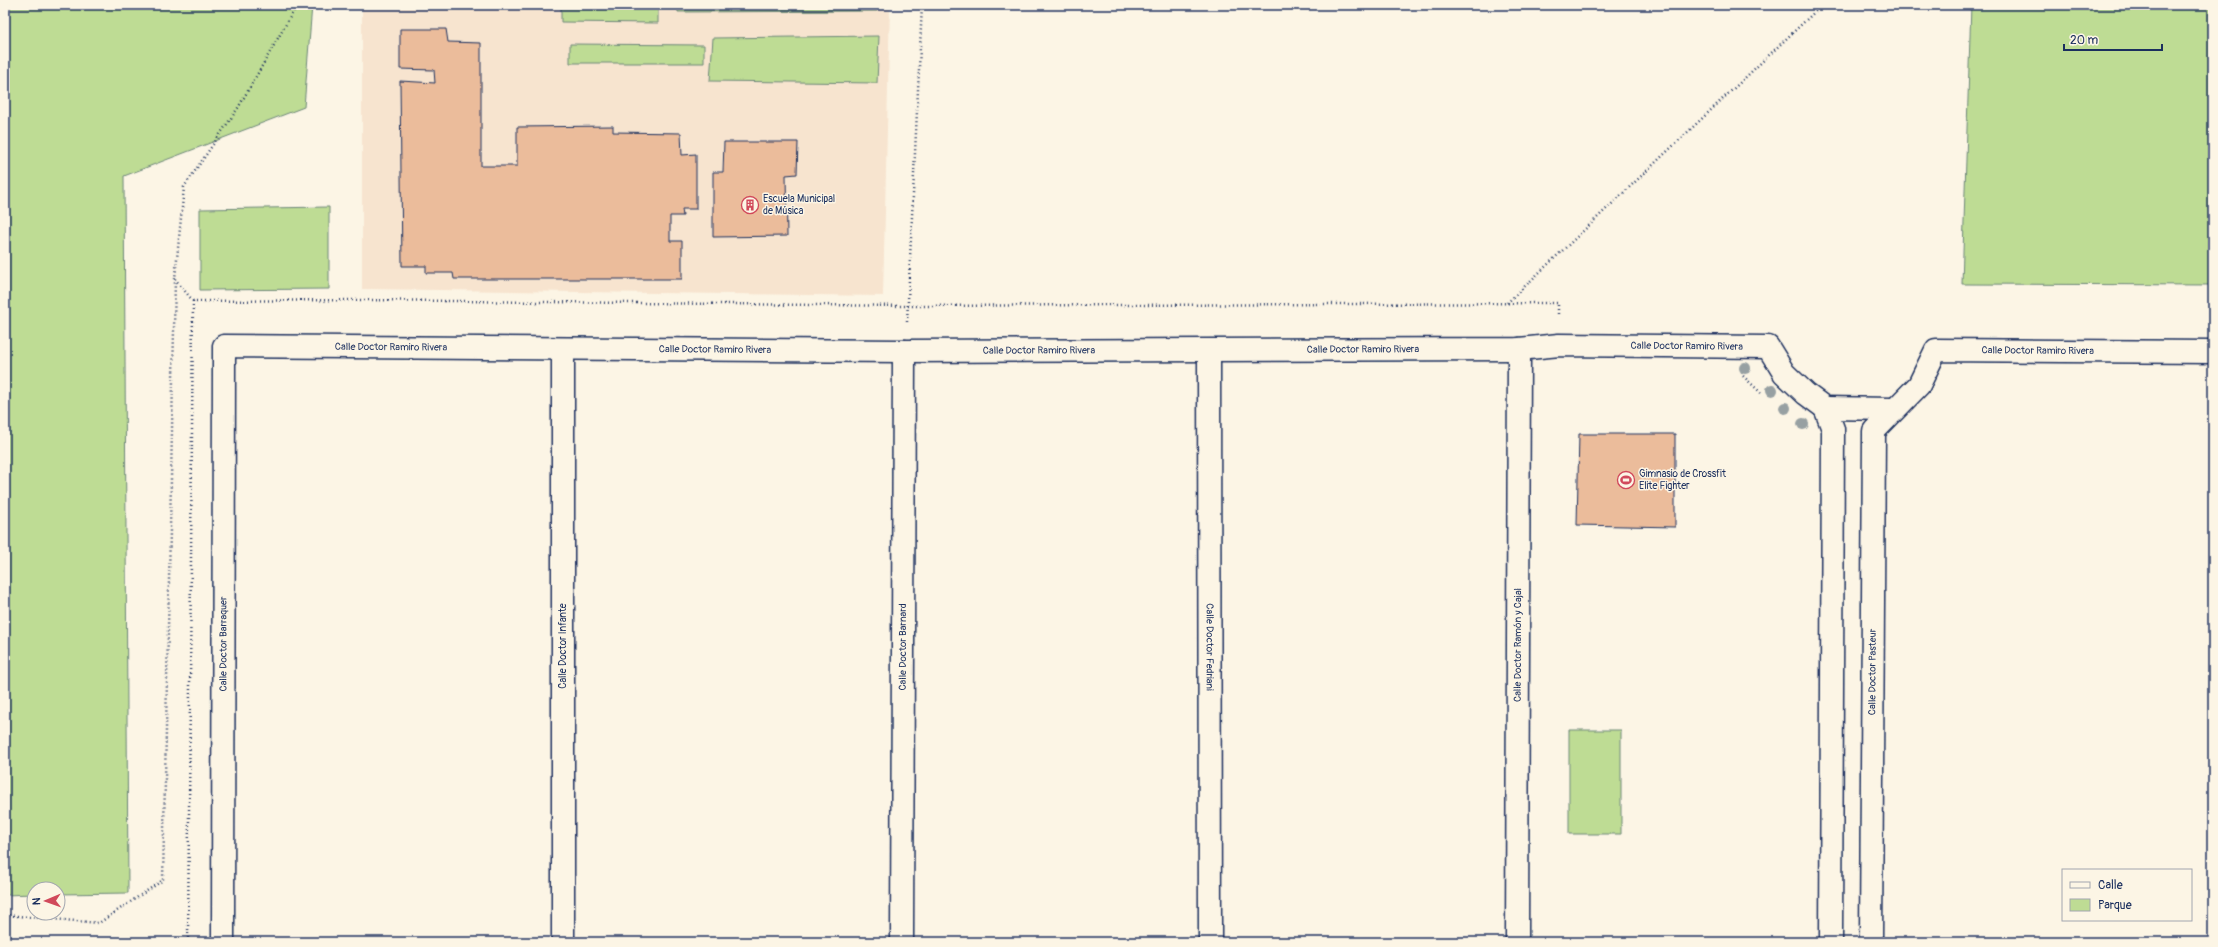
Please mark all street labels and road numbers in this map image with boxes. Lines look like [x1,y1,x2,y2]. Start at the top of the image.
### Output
street label: Calle Doctor Ramiro Rivera [1631,340,1743,353]
street label: Calle Doctor Ramiro Rivera [335,341,447,354]
street label: Calle Doctor Ramiro Rivera [659,343,771,356]
street label: Calle Doctor Ramiro Rivera [1307,343,1419,356]
street label: Calle Doctor Ramiro Rivera [983,344,1095,357]
street label: Calle Doctor Ramiro Rivera [1982,344,2094,357]
street label: Calle Doctor Ramón y Cajal [1512,588,1524,702]
street label: Calle Doctor Barraquer [217,596,230,692]
street label: Calle Doctor Infante [557,603,569,689]
street label: Calle Doctor Barnard [897,603,909,691]
street label: Calle Doctor Fedriani [1203,603,1216,691]
street label: Calle Doctor Pasteur [1866,628,1879,715]

